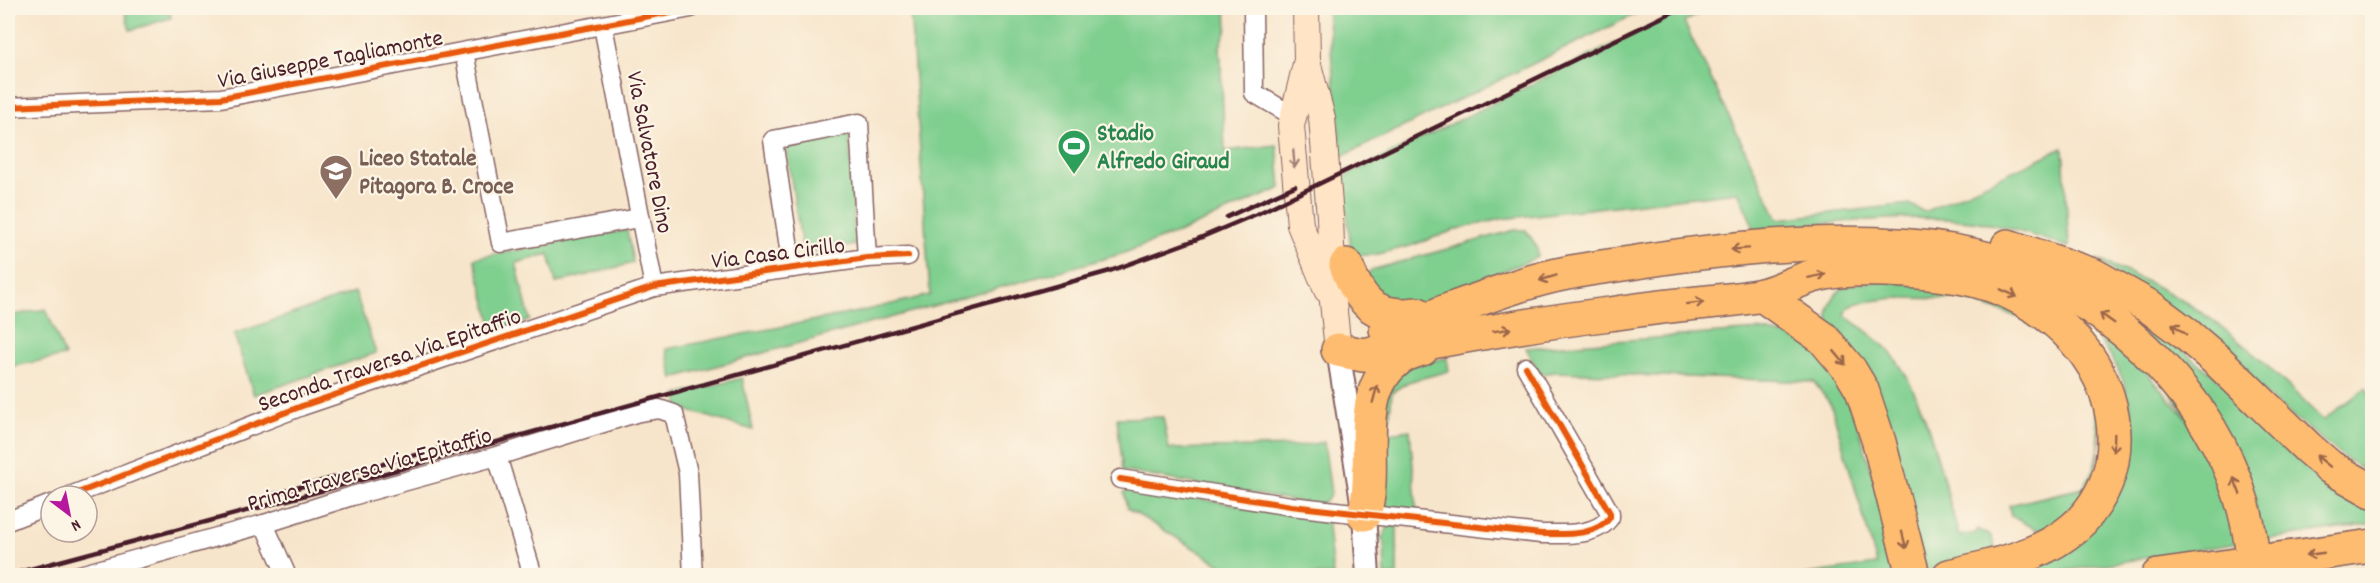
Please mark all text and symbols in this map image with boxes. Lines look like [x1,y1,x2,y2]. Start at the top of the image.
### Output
street label: Via Giuseppe Tagliamonte [215,22,446,99]
street label: Via Salvatore Dino [616,69,680,237]
place label: Stadio Alfredo Giraud [1097,118,1229,180]
sports icon: Stadio Alfredo Giraud [1056,128,1092,175]
place label: Liceo Statale Pitagora B. Croce [359,143,514,205]
one-way arrow [1289,149,1300,169]
school or university icon: Liceo Statale Pitagora B. Croce [318,153,354,200]
street label: Via Casa Cirillo [710,230,847,280]
one-way arrow [1731,244,1751,255]
one-way arrow [1807,270,1826,281]
one-way arrow [1539,273,1558,284]
one-way arrow [1999,288,2017,300]
one-way arrow [1685,297,1705,308]
street label: Seconda Traversa Via Epitaffio [254,301,526,423]
one-way arrow [2099,312,2115,325]
one-way arrow [2172,323,2188,335]
one-way arrow [1492,324,1511,335]
one-way arrow [1833,350,1847,365]
one-way arrow [1369,385,1381,404]
street label: Prima Traversa Via Epitaffio [243,420,496,522]
one-way arrow [2108,432,2119,452]
one-way arrow [2315,454,2331,467]
one-way arrow [2231,478,2242,496]
north arrow [39,484,99,544]
text: N [66,513,85,536]
one-way arrow [1898,530,1910,549]
one-way arrow [2305,549,2325,560]

